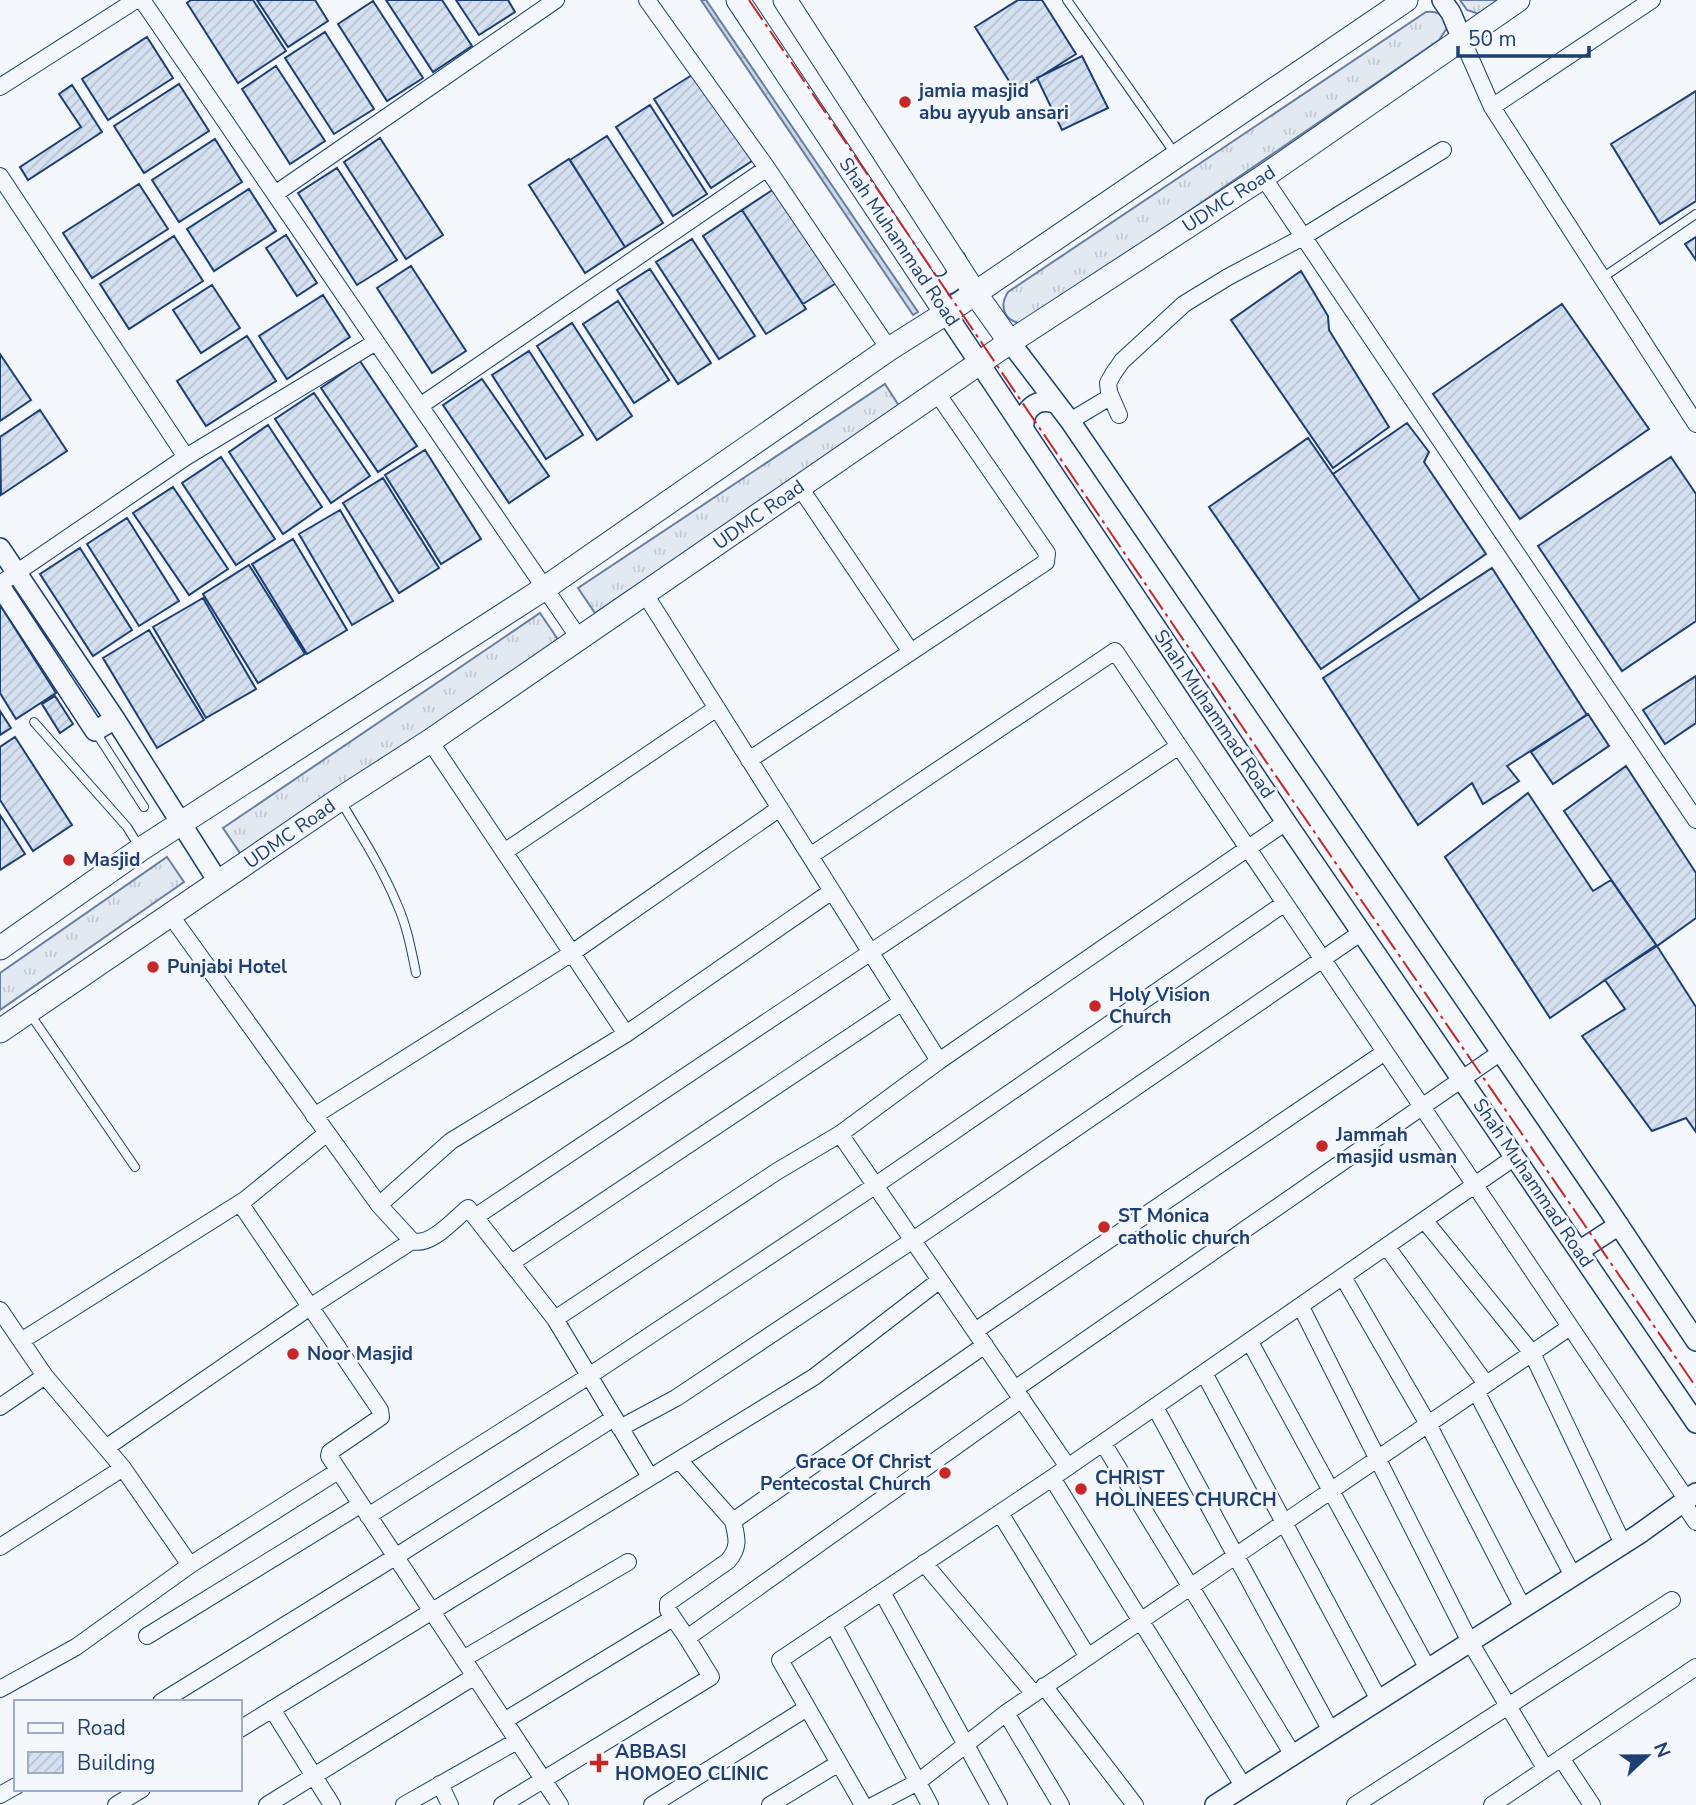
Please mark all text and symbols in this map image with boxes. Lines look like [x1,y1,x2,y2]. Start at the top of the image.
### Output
scale bar [1458,14,1589,58]
text: 50 m [1468,25,1517,53]
place label: jamia masjid abu ayyub ansari [917,78,1069,126]
marker: jamia masjid abu ayyub ansari [897,94,913,110]
street label: Shah Muhammad Road [833,152,965,332]
street label: UDMC Road [1177,159,1281,239]
street label: UDMC Road [708,474,810,556]
street label: Shah Muhammad Road [1148,624,1280,804]
street label: UDMC Road [239,793,341,875]
place label: Masjid [83,847,140,873]
marker: Masjid [61,852,77,868]
place label: Punjabi Hotel [167,954,287,980]
marker: Punjabi Hotel [145,959,161,975]
place label: Holy Vision Church [1109,982,1210,1030]
marker: Holy Vision Church [1087,998,1103,1014]
street label: Shah Muhammad Road [1467,1093,1599,1273]
place label: Jammah masjid usman [1335,1122,1457,1170]
marker: Jammah masjid usman [1314,1138,1330,1154]
place label: ST Monica catholic church [1118,1203,1250,1251]
marker: ST Monica catholic church [1096,1219,1112,1235]
place label: Noor Masjid [307,1341,413,1367]
marker: Noor Masjid [285,1346,301,1362]
place label: Grace Of Christ Pentecostal Church [760,1449,932,1497]
marker: Grace Of Christ Pentecostal Church [937,1465,953,1481]
place label: CHRIST HOLINEES CHURCH [1095,1465,1277,1513]
marker: CHRIST HOLINEES CHURCH [1073,1481,1089,1497]
legend [14,1700,242,1791]
text: Road [77,1714,126,1742]
north arrow [1612,1721,1682,1791]
place label: ABBASI HOMOEO CLINIC [615,1739,769,1787]
text: N [1647,1739,1677,1761]
text: Building [77,1749,155,1777]
marker: ABBASI HOMOEO CLINIC [589,1753,609,1773]

